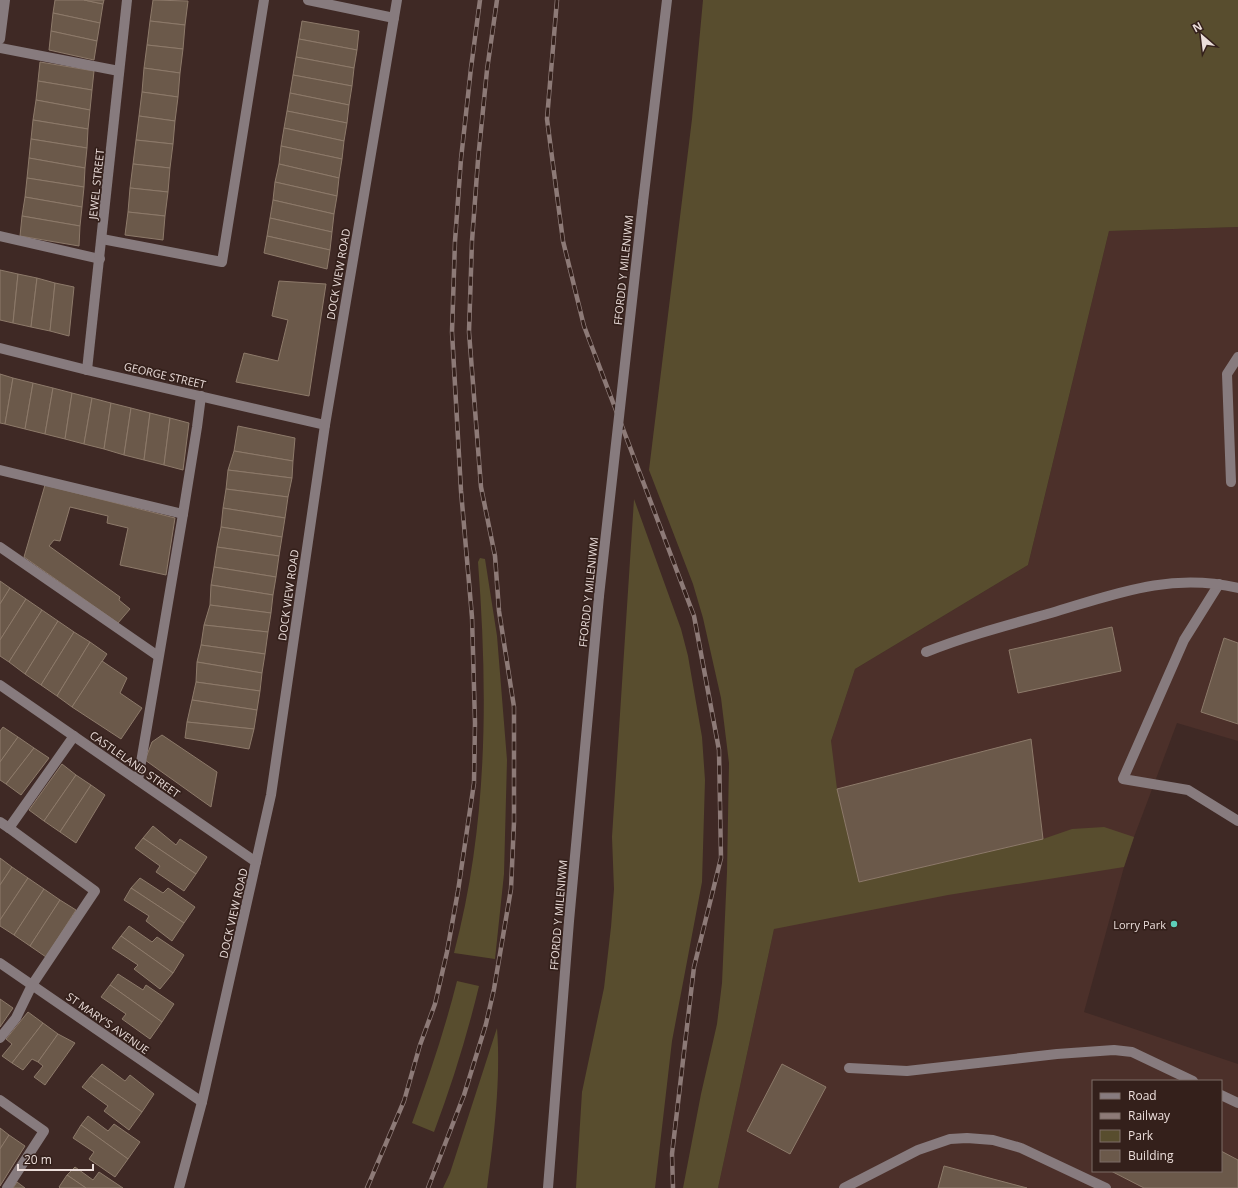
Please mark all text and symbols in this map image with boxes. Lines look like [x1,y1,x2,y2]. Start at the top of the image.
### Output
north arrow [1182,16,1222,56]
text: N [1190,18,1205,35]
street label: JEWEL STREET [85,148,107,221]
street label: FFORDD Y MILENIWM [610,214,636,326]
street label: DOCK VIEW ROAD [323,227,353,321]
street label: GEORGE STREET [123,358,207,392]
street label: FFORDD Y MILENIWM [575,536,601,648]
street label: DOCK VIEW ROAD [274,548,302,642]
street label: CASTLELAND STREET [87,727,183,801]
street label: FFORDD Y MILENIWM [546,859,570,971]
street label: DOCK VIEW ROAD [215,866,251,960]
place label: Lorry Park [1113,917,1166,932]
marker: Lorry Park [1169,919,1179,929]
street label: ST MARY'S AVENUE [64,989,152,1057]
legend [1092,1080,1222,1172]
text: Road [1128,1087,1157,1104]
text: Railway [1128,1107,1171,1124]
text: Park [1128,1127,1154,1144]
scale bar [18,1146,93,1172]
text: Building [1128,1147,1174,1164]
text: 20 m [24,1151,52,1168]

